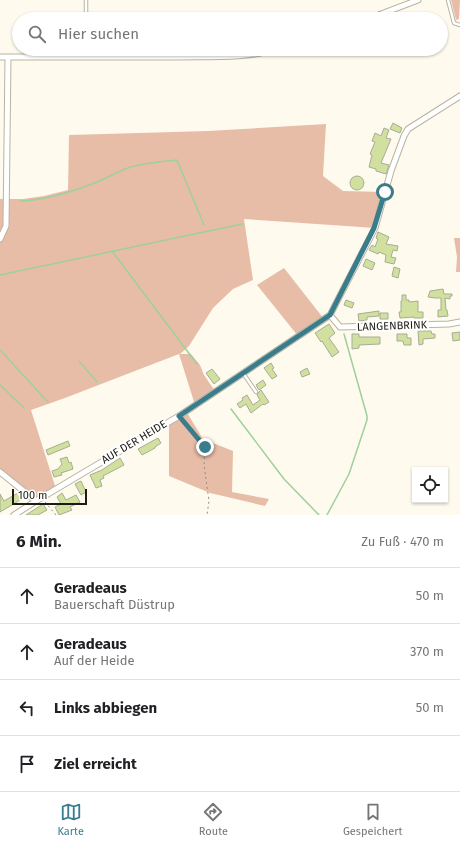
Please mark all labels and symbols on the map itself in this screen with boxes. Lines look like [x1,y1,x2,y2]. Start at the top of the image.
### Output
route start [376,183,394,201]
street label: LANGENBRINK [357,318,428,334]
street label: AUF DER HEIDE [99,417,169,467]
route end [196,438,214,456]
scale bar [12,487,87,506]

